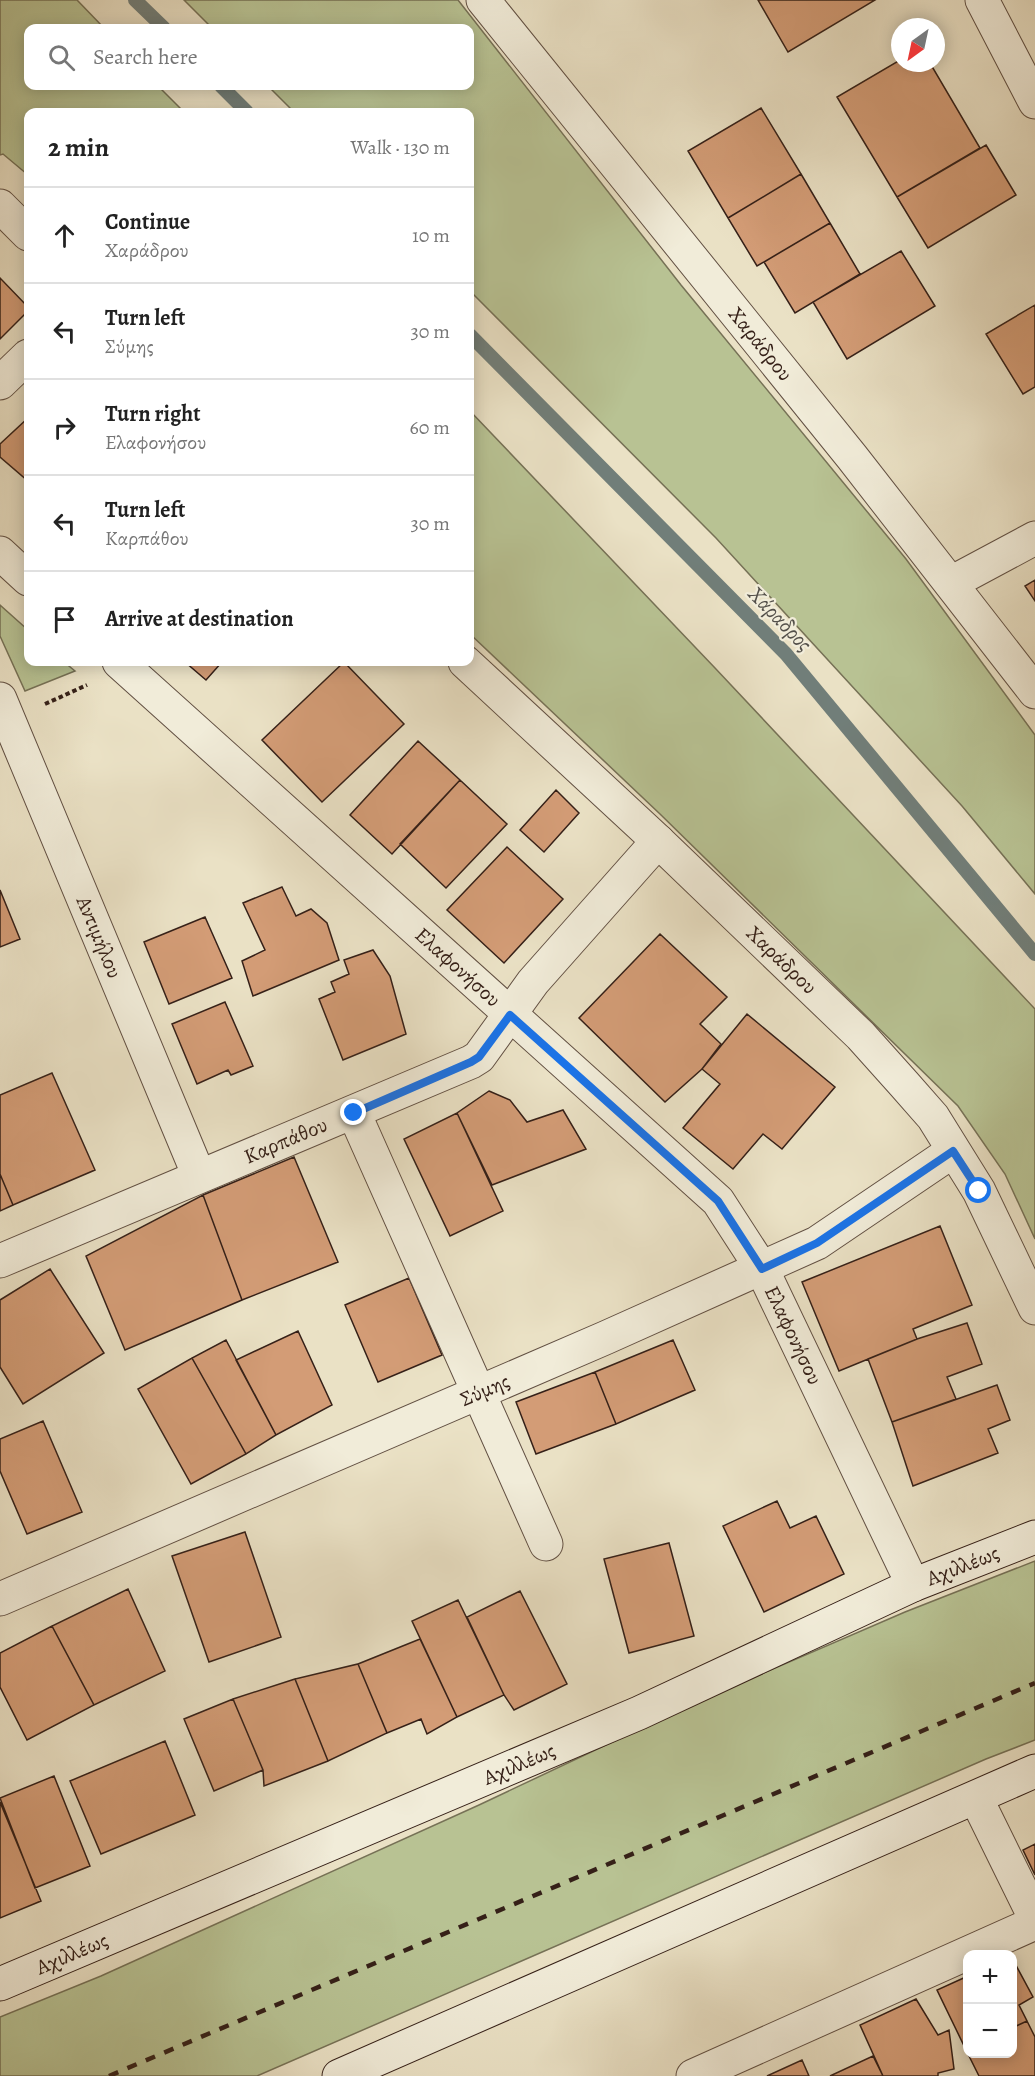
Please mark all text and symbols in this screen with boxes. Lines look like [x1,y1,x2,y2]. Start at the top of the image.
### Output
north arrow [891,18,945,72]
search box [24,24,474,90]
icon: search [45,41,78,74]
text: Search here [93,42,198,72]
text: 2 min [48,130,109,165]
text: Walk · 130 m [351,134,450,161]
text: Continue [105,207,190,237]
icon: ahead [48,219,81,252]
text: 10 m [412,222,450,249]
text: Χαράδρου [105,237,189,264]
street label: Χαράδρου [722,301,799,387]
text: Turn left [105,303,185,333]
icon: left [48,315,81,348]
text: 30 m [410,318,450,345]
text: Σύμης [105,333,154,360]
text: Turn right [105,399,201,429]
icon: right [48,411,81,444]
text: 60 m [410,414,450,441]
text: Ελαφονήσου [105,429,206,456]
text: Turn left [105,495,185,525]
icon: left [48,507,81,540]
text: 30 m [410,510,450,537]
text: Καρπάθου [105,525,189,552]
water label: Χάραδρος [741,579,819,658]
icon: arrive [48,603,81,636]
text: Arrive at destination [105,604,294,634]
street label: Αντιμήλου [69,891,129,982]
street label: Χαράδρου [740,919,823,1001]
street label: Ελαφονήσου [409,921,507,1013]
route end [340,1099,366,1125]
street label: Καρπάθου [240,1110,332,1170]
route start [965,1177,991,1203]
street label: Ελαφονήσου [758,1281,829,1389]
street label: Σύμης [456,1367,514,1413]
street label: Αχιλλέως [921,1539,1003,1593]
street label: Αχιλλέως [478,1736,560,1792]
street label: Αχιλλέως [31,1926,112,1982]
map controls [963,1950,1017,2058]
button: + [963,1950,1017,2004]
button: − [963,2004,1017,2058]

